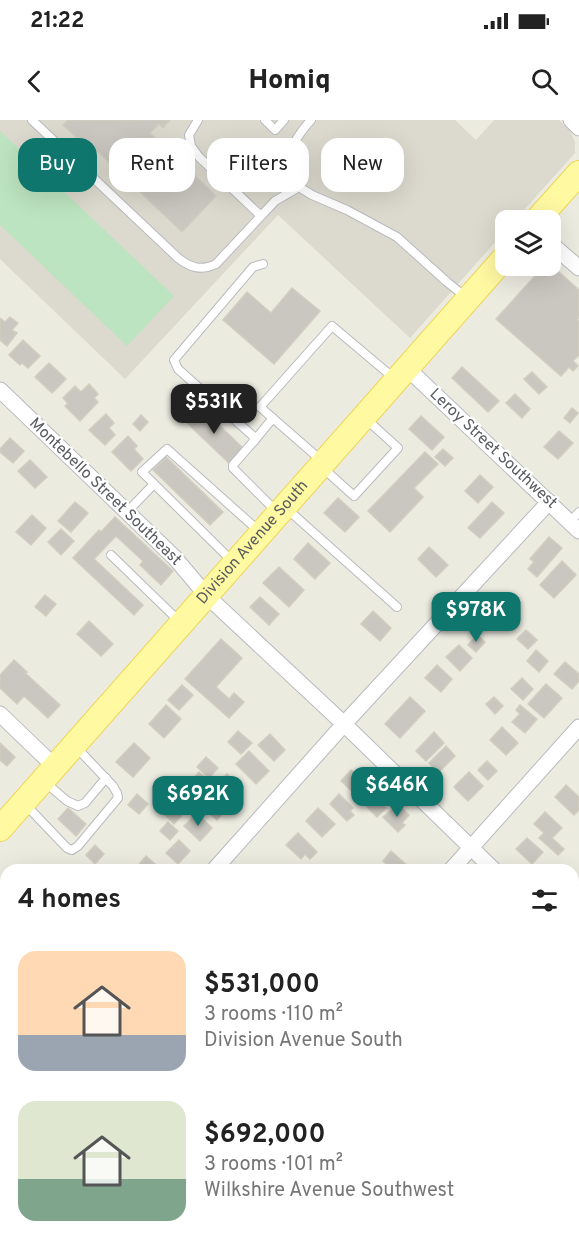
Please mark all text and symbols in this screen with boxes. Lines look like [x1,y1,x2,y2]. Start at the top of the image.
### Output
text: 21:22 [30,8,85,35]
text: Homiq [248,64,331,98]
icon: back [18,65,51,98]
icon: search [528,65,561,98]
chip: Buy [18,138,97,192]
chip: Rent [109,138,195,192]
chip: Filters [207,138,309,192]
chip: New [321,138,404,192]
map controls [495,210,561,276]
button: layers [495,210,561,276]
pin: $531K [172,384,256,435]
street label: Leroy Street Southwest [425,385,561,513]
text: $531K [185,390,243,416]
street label: Montebello Street Southeast [25,414,185,570]
street label: Division Avenue South [193,476,313,609]
pin: $978K [434,592,518,643]
text: $978K [446,598,506,624]
pin: $646K [355,767,439,818]
text: $646K [365,773,429,799]
pin: $692K [156,776,240,827]
text: $692K [166,782,230,808]
text: 4 homes [18,884,121,917]
icon: filters [528,884,561,917]
text: $531,000 [204,969,320,1002]
icon: home [66,975,138,1047]
text: 3 rooms · 110 m² [204,1002,343,1028]
text: Division Avenue South [204,1028,403,1054]
text: $692,000 [204,1119,326,1152]
icon: home [66,1125,138,1197]
text: 3 rooms · 101 m² [204,1152,343,1178]
text: Wilkshire Avenue Southwest [204,1178,454,1204]

